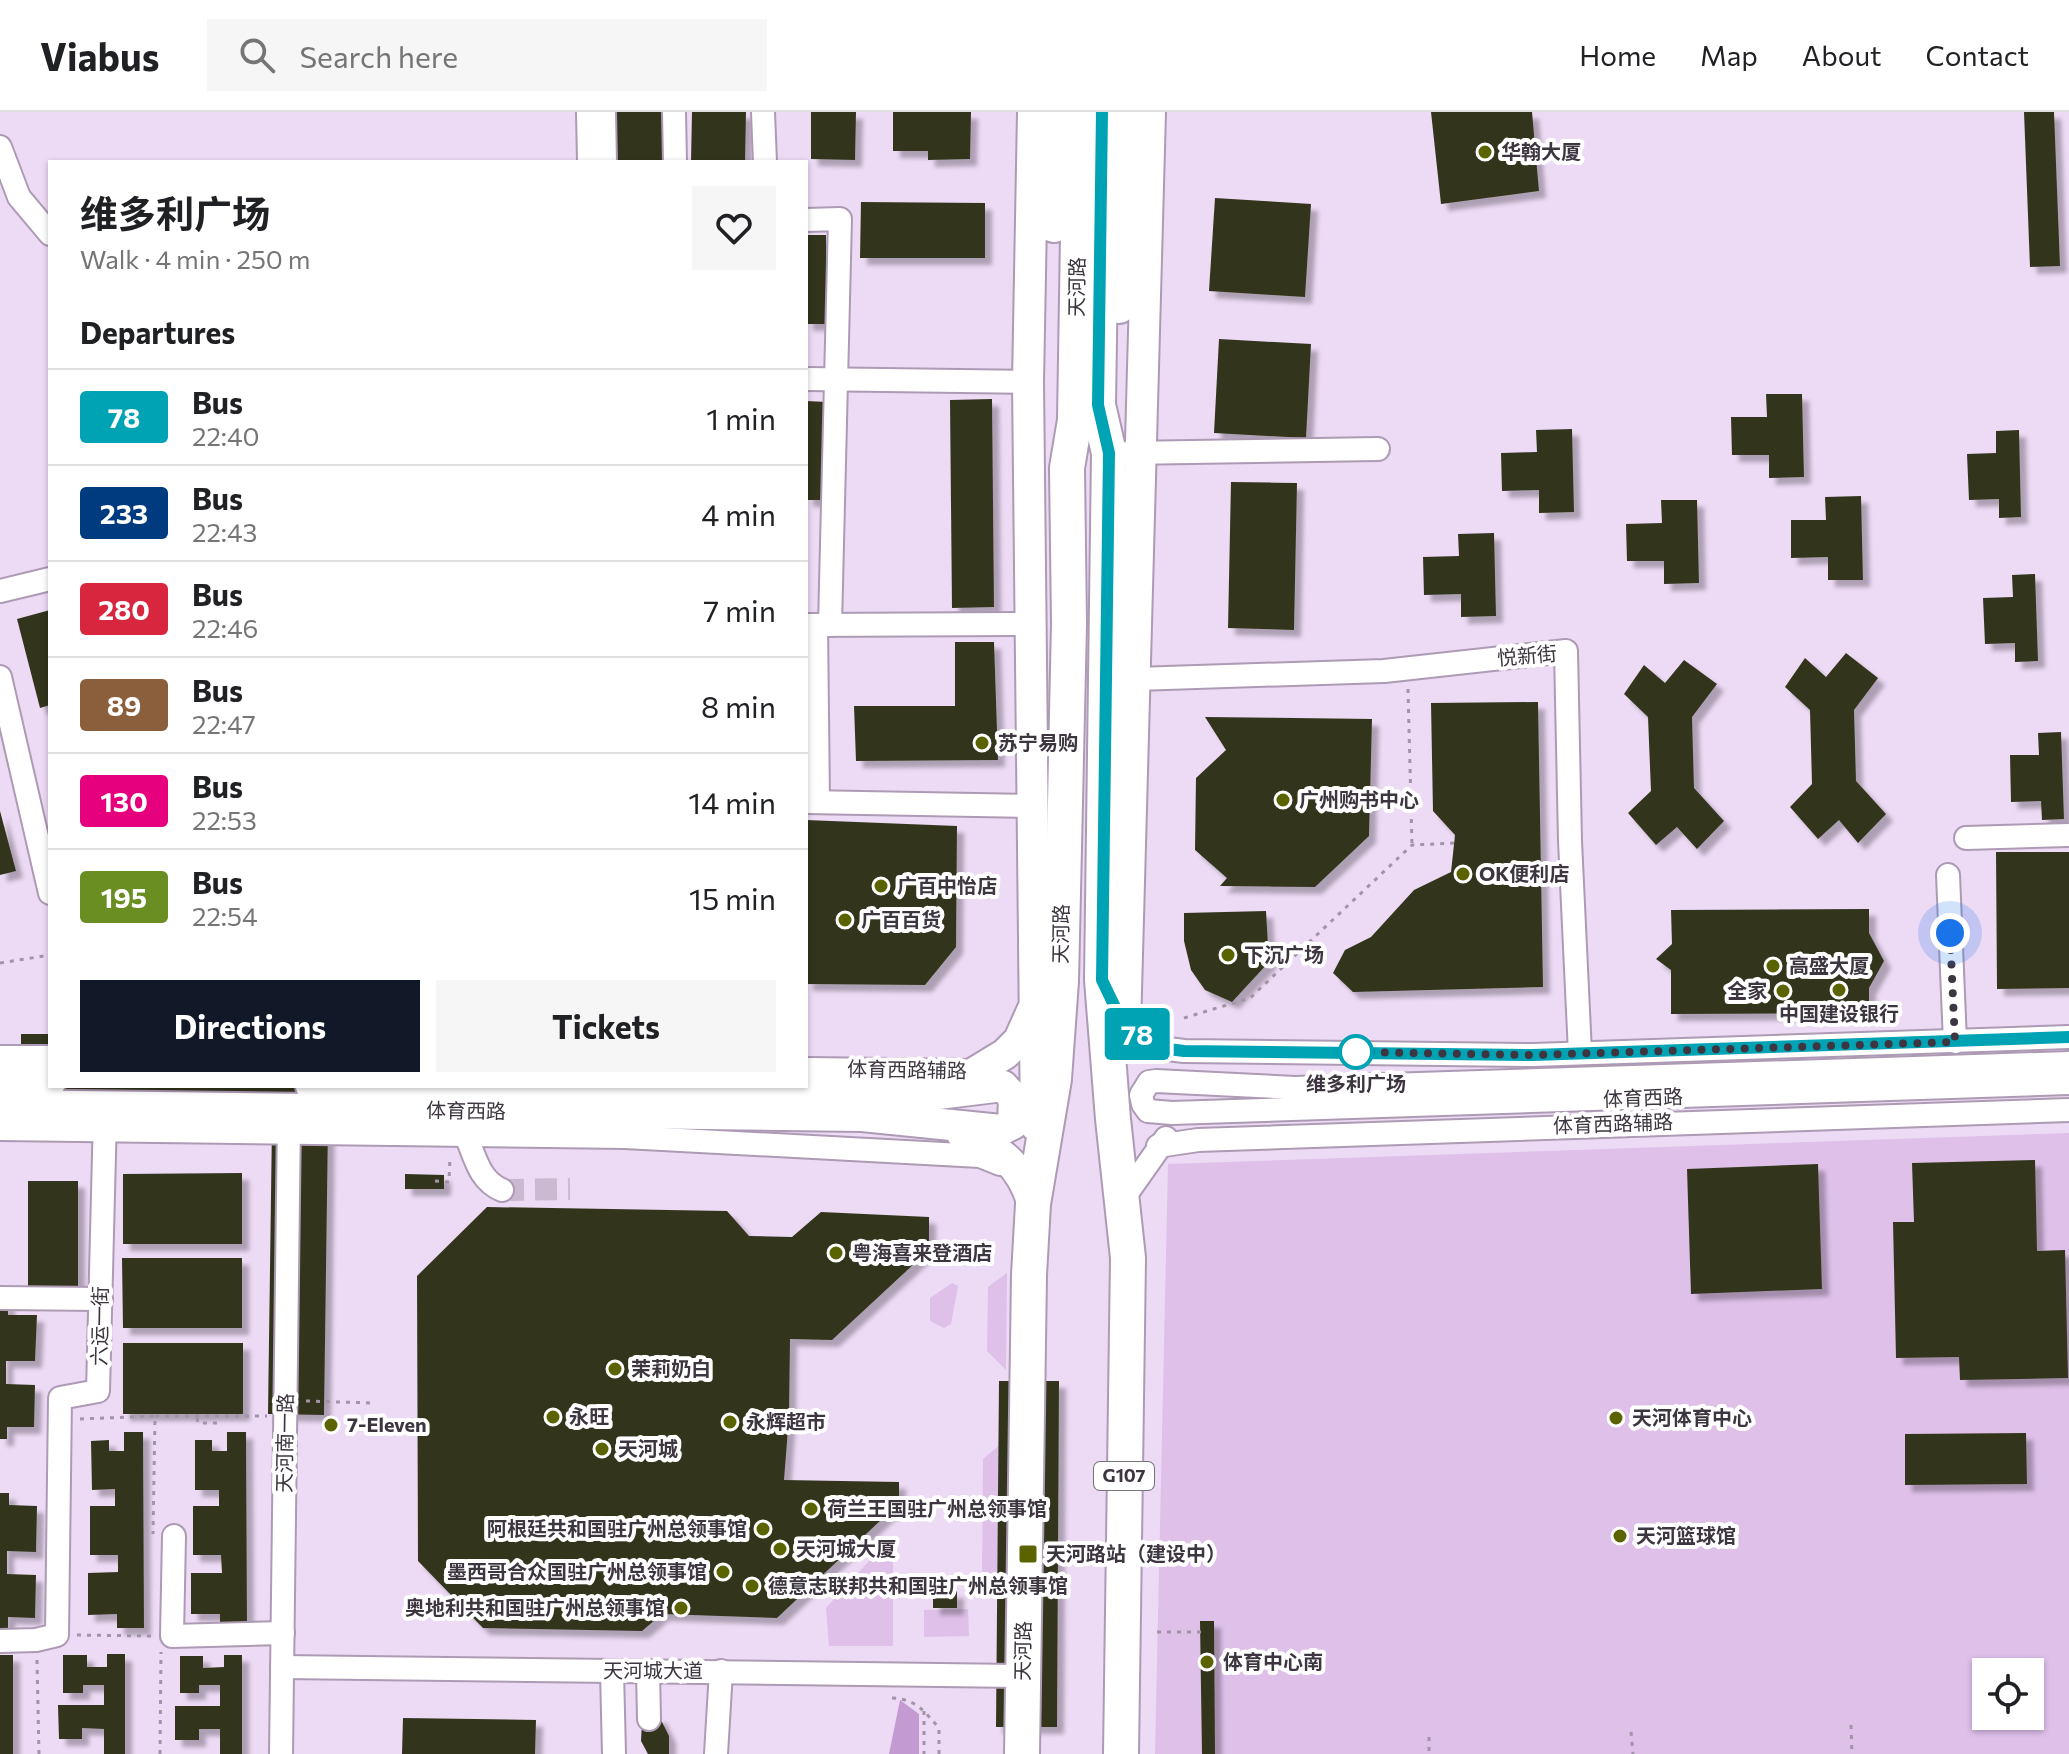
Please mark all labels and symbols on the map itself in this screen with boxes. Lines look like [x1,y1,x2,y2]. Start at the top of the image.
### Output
place label: 华翰大厦 [1501,139,1581,163]
marker: 华翰大厦 [1476,143,1494,161]
street label: 天河路 [1063,257,1089,317]
street label: 悦新街 [1496,640,1558,670]
place label: 苏宁易购 [998,730,1078,754]
marker: 苏宁易购 [973,734,991,752]
place label: 广州购书中心 [1299,787,1419,811]
marker: 广州购书中心 [1274,791,1292,809]
place label: OK便利店 [1479,861,1569,885]
marker: OK便利店 [1454,865,1472,883]
place label: 广百中怡店 [897,873,997,897]
marker: 广百中怡店 [872,877,890,895]
street label: 天河路 [1047,904,1073,964]
place label: 广百百货 [861,907,941,931]
marker: 广百百货 [836,911,854,929]
your location [1930,913,1970,953]
place label: 下沉广场 [1244,942,1324,966]
marker: 下沉广场 [1219,946,1237,964]
place label: 高盛大厦 [1789,953,1869,977]
marker: 高盛大厦 [1764,957,1782,975]
place label: 全家 [1727,978,1767,1002]
marker: 中国建设银行 [1830,981,1848,999]
marker: 全家 [1774,982,1792,1000]
place label: 中国建设银行 [1779,1001,1899,1025]
line badge: 78 [1101,1008,1173,1060]
marker: 维多利广场 [1339,1035,1373,1069]
street label: 体育西路辅路 [847,1056,967,1082]
place label: 维多利广场 [1306,1071,1406,1095]
street label: 体育西路 [1603,1084,1683,1110]
street label: 体育西路 [426,1097,506,1123]
street label: 体育西路辅路 [1553,1109,1673,1137]
place label: 粤海喜来登酒店 [852,1240,992,1264]
marker: 粤海喜来登酒店 [827,1244,845,1262]
street label: 六运一街 [86,1286,112,1366]
place label: 茉莉奶白 [631,1356,711,1380]
marker: 茉莉奶白 [606,1360,624,1378]
street label: 天河南一路 [271,1393,297,1493]
place label: 永旺 [569,1404,609,1428]
place label: 天河体育中心 [1632,1405,1752,1429]
marker: 永旺 [544,1408,562,1426]
place label: 永辉超市 [746,1409,826,1433]
marker: 天河体育中心 [1607,1409,1625,1427]
place label: 7-Eleven [347,1412,427,1436]
marker: 永辉超市 [721,1413,739,1431]
marker: 7-Eleven [322,1416,340,1434]
place label: 天河城 [618,1436,678,1460]
marker: 天河城 [593,1440,611,1458]
road number: G107 [1094,1462,1154,1490]
place label: 荷兰王国驻广州总领事馆 [827,1496,1047,1520]
marker: 荷兰王国驻广州总领事馆 [802,1500,820,1518]
place label: 阿根廷共和国驻广州总领事馆 [487,1516,747,1540]
marker: 阿根廷共和国驻广州总领事馆 [754,1520,772,1538]
place label: 天河篮球馆 [1636,1523,1736,1547]
marker: 天河篮球馆 [1611,1527,1629,1545]
place label: 天河城大厦 [796,1536,896,1560]
marker: 天河城大厦 [771,1540,789,1558]
place label: 天河路站（建设中） [1046,1541,1226,1565]
marker: 天河路站（建设中） [1017,1543,1039,1565]
place label: 墨西哥合众国驻广州总领事馆 [447,1559,707,1583]
marker: 墨西哥合众国驻广州总领事馆 [714,1563,732,1581]
place label: 德意志联邦共和国驻广州总领事馆 [768,1573,1068,1597]
marker: 德意志联邦共和国驻广州总领事馆 [743,1577,761,1595]
place label: 奥地利共和国驻广州总领事馆 [405,1595,665,1619]
marker: 奥地利共和国驻广州总领事馆 [672,1599,690,1617]
street label: 天河路 [1009,1621,1035,1681]
place label: 体育中心南 [1223,1649,1323,1673]
marker: 体育中心南 [1198,1653,1216,1671]
street label: 天河城大道 [603,1658,703,1682]

